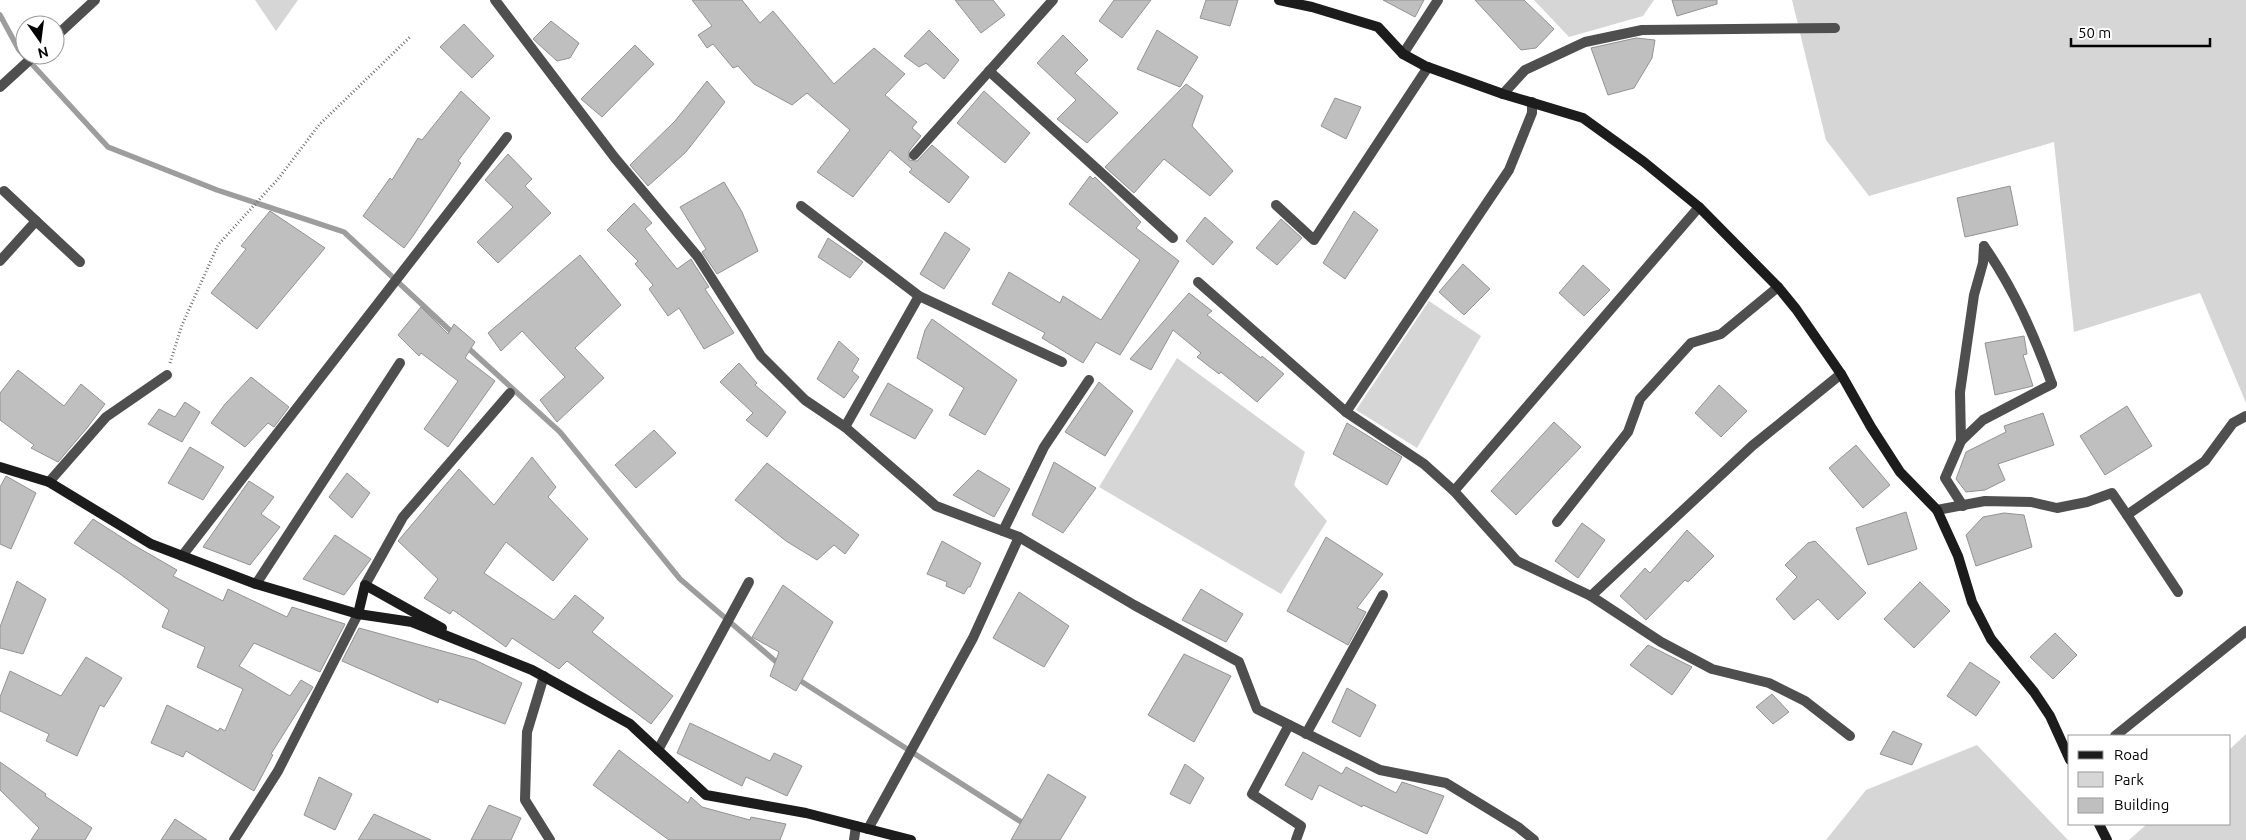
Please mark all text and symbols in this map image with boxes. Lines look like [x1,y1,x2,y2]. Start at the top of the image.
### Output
north arrow [15,15,65,65]
scale bar [2071,15,2210,47]
text: 50 m [2078,24,2111,41]
text: N [36,44,50,62]
legend [2068,735,2231,825]
text: Road [2114,746,2149,763]
text: Park [2114,771,2144,788]
text: Building [2114,796,2169,813]

